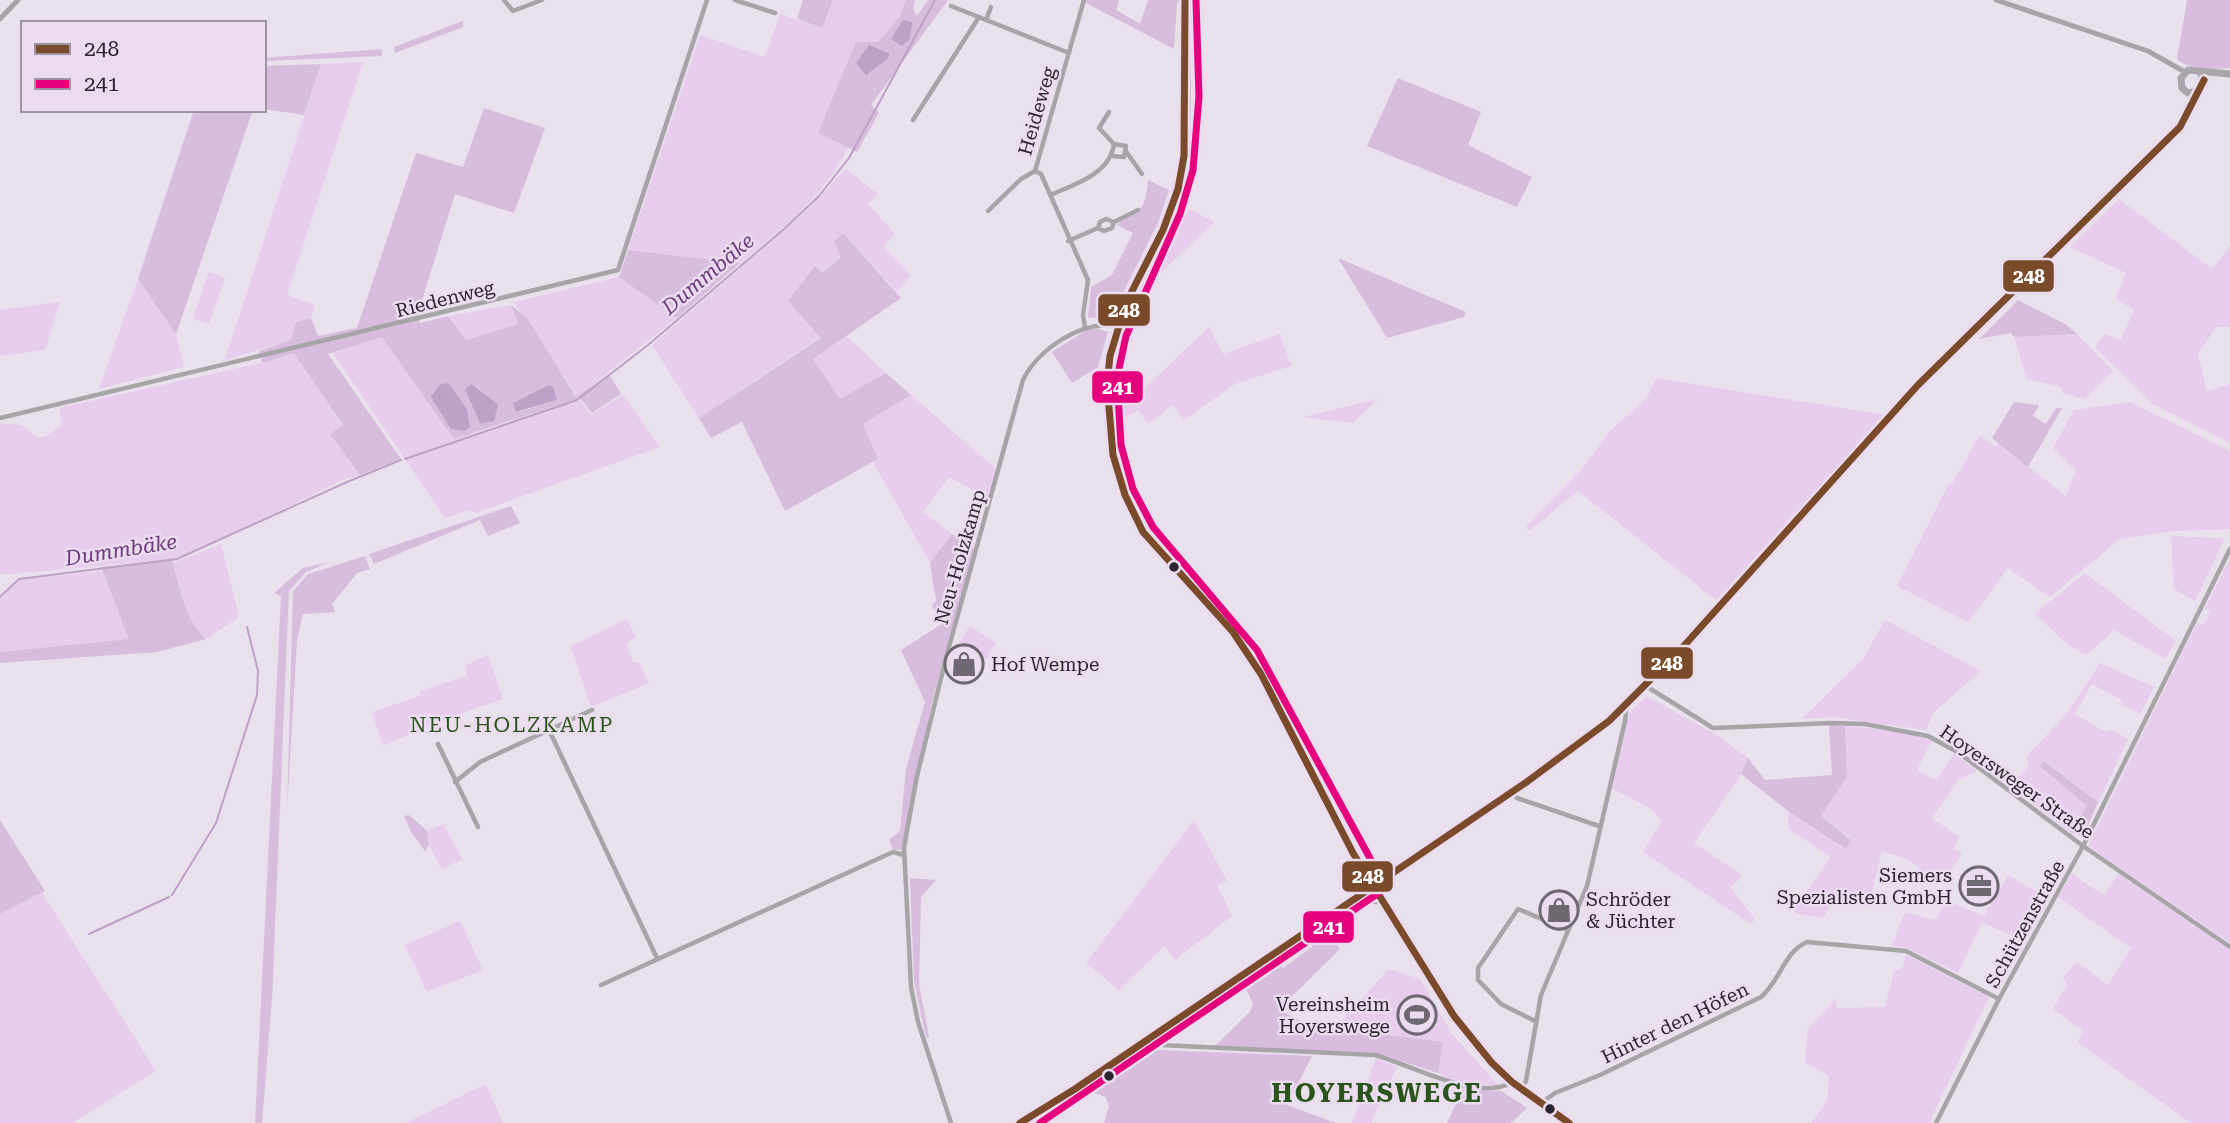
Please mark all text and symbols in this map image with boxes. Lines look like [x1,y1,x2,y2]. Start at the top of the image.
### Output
legend [21,21,266,112]
text: 248 [84,37,119,61]
street label: Heideweg [1013,64,1061,158]
text: 241 [84,72,119,96]
water label: Dummbäke [656,229,759,320]
line badge: 248 [2002,259,2055,293]
text: 248 [2013,265,2045,288]
street label: Riedenweg [393,276,497,322]
line badge: 248 [1097,293,1151,327]
text: 248 [1108,299,1140,322]
line badge: 241 [1091,370,1144,404]
text: 241 [1102,376,1134,399]
street label: Neu-Holzkamp [930,487,990,627]
water label: Dummbäke [62,529,179,571]
unlabelled marker [1167,560,1181,574]
shop icon: Hof Wempe [943,643,985,685]
line badge: 248 [1640,646,1694,680]
text: 248 [1651,652,1683,675]
place label: Hof Wempe [991,653,1099,676]
district label: NEU-HOLZKAMP [410,713,614,737]
street label: Hoyersweger Straße [1935,720,2099,844]
street label: Schützenstraße [1981,856,2069,992]
line badge: 248 [1341,860,1394,893]
place label: Siemers Spezialisten GmbH [1777,864,1952,909]
text: 248 [1352,865,1384,888]
office icon: Siemers Spezialisten GmbH [1958,865,2000,907]
place label: Schröder & Jüchter [1586,888,1675,933]
shop icon: Schröder & Jüchter [1538,889,1580,931]
line badge: 241 [1302,910,1355,944]
text: 241 [1313,916,1345,939]
street label: Hinter den Höfen [1598,977,1752,1069]
place label: Vereinsheim Hoyerswege [1276,993,1390,1038]
sports icon: Vereinsheim Hoyerswege [1396,994,1438,1036]
unlabelled marker [1102,1069,1116,1083]
district label: HOYERSWEGE [1271,1078,1483,1108]
unlabelled marker [1543,1102,1557,1116]

